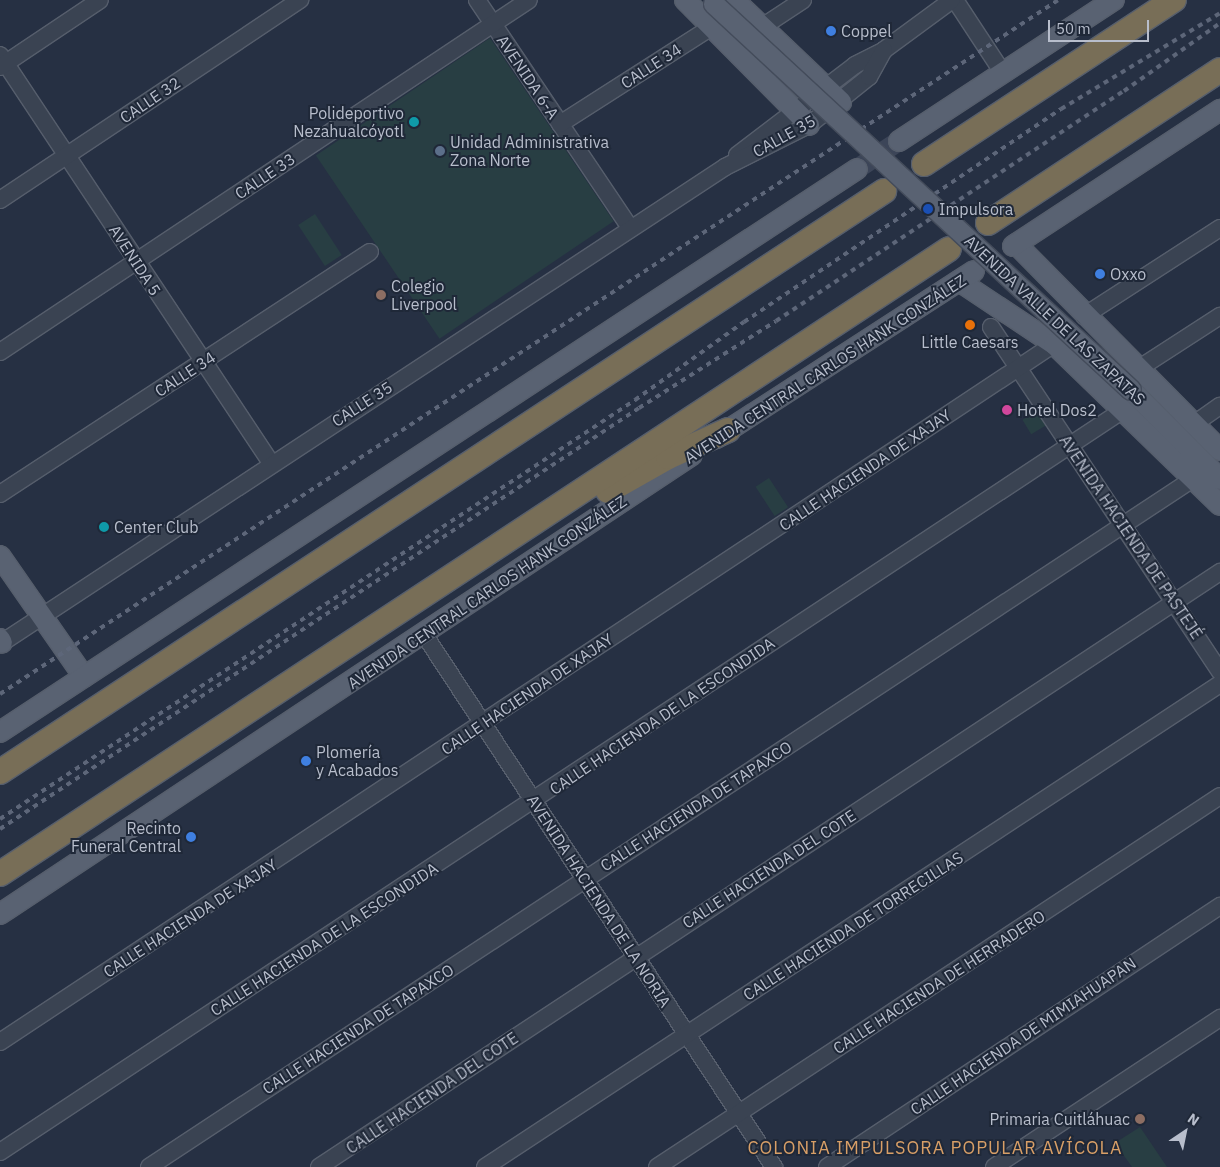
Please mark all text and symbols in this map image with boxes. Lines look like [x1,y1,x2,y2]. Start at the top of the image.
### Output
scale bar [1050,10,1151,42]
text: 50 m [1056,19,1091,38]
place label: Coppel [841,21,892,41]
marker: Coppel [825,25,837,37]
street label: AVENIDA 6-A [493,31,563,123]
street label: CALLE 34 [617,39,685,93]
street label: CALLE 32 [116,73,184,127]
place label: Polideportivo Nezahualcóyotl [293,103,404,141]
street label: CALLE 35 [749,111,819,161]
marker: Polideportivo Nezahualcóyotl [408,116,420,128]
place label: Unidad Administrativa Zona Norte [450,132,609,170]
marker: Unidad Administrativa Zona Norte [434,145,446,157]
street label: CALLE 33 [231,149,299,203]
place label: Impulsora [939,199,1013,219]
marker: Impulsora [921,202,935,216]
street label: AVENIDA 5 [105,221,165,299]
street label: AVENIDA VALLE DE LAS ZAPATAS [961,231,1149,409]
place label: Oxxo [1110,264,1146,284]
marker: Oxxo [1094,268,1106,280]
street label: AVENIDA CENTRAL CARLOS HANK GONZÁLEZ [681,271,969,467]
place label: Colegio Liverpool [391,276,457,314]
marker: Colegio Liverpool [375,289,387,301]
marker: Little Caesars [964,319,976,331]
place label: Little Caesars [921,332,1019,352]
street label: CALLE 34 [151,347,219,401]
street label: CALLE 35 [328,377,396,431]
place label: Hotel Dos2 [1017,400,1097,420]
marker: Hotel Dos2 [1001,404,1013,416]
street label: CALLE HACIENDA DE XAJAY [775,405,955,535]
street label: AVENIDA HACIENDA DE PASTEJÉ [1055,431,1207,643]
street label: AVENIDA CENTRAL CARLOS HANK GONZÁLEZ [344,491,630,693]
place label: Center Club [114,517,198,537]
marker: Center Club [98,521,110,533]
street label: CALLE HACIENDA DE XAJAY [437,629,617,759]
street label: CALLE HACIENDA DE LA ESCONDIDA [546,633,778,799]
street label: CALLE HACIENDA DE TAPAXCO [597,737,795,875]
place label: Plomería y Acabados [316,742,398,780]
marker: Plomería y Acabados [300,755,312,767]
street label: AVENIDA HACIENDA DE LA NORIA [523,791,675,1011]
street label: CALLE HACIENDA DEL COTE [679,806,859,932]
place label: Recinto Funeral Central [71,818,181,856]
marker: Recinto Funeral Central [185,831,197,843]
street label: CALLE HACIENDA DE TORRECILLAS [739,848,967,1004]
street label: CALLE HACIENDA DE XAJAY [100,855,280,981]
street label: CALLE HACIENDA DE LA ESCONDIDA [207,858,441,1020]
street label: CALLE HACIENDA DE HERRADERO [829,906,1049,1058]
street label: CALLE HACIENDA DE MIMIAHUAPAN [907,953,1139,1119]
street label: CALLE HACIENDA DE TAPAXCO [259,960,457,1098]
street label: CALLE HACIENDA DEL COTE [342,1028,522,1158]
north arrow [1160,1107,1210,1157]
place label: Primaria Cuitláhuac [990,1109,1130,1129]
text: N [1184,1109,1203,1130]
marker: Primaria Cuitláhuac [1134,1113,1146,1125]
district label: COLONIA IMPULSORA POPULAR AVÍCOLA [743,1137,1127,1159]

